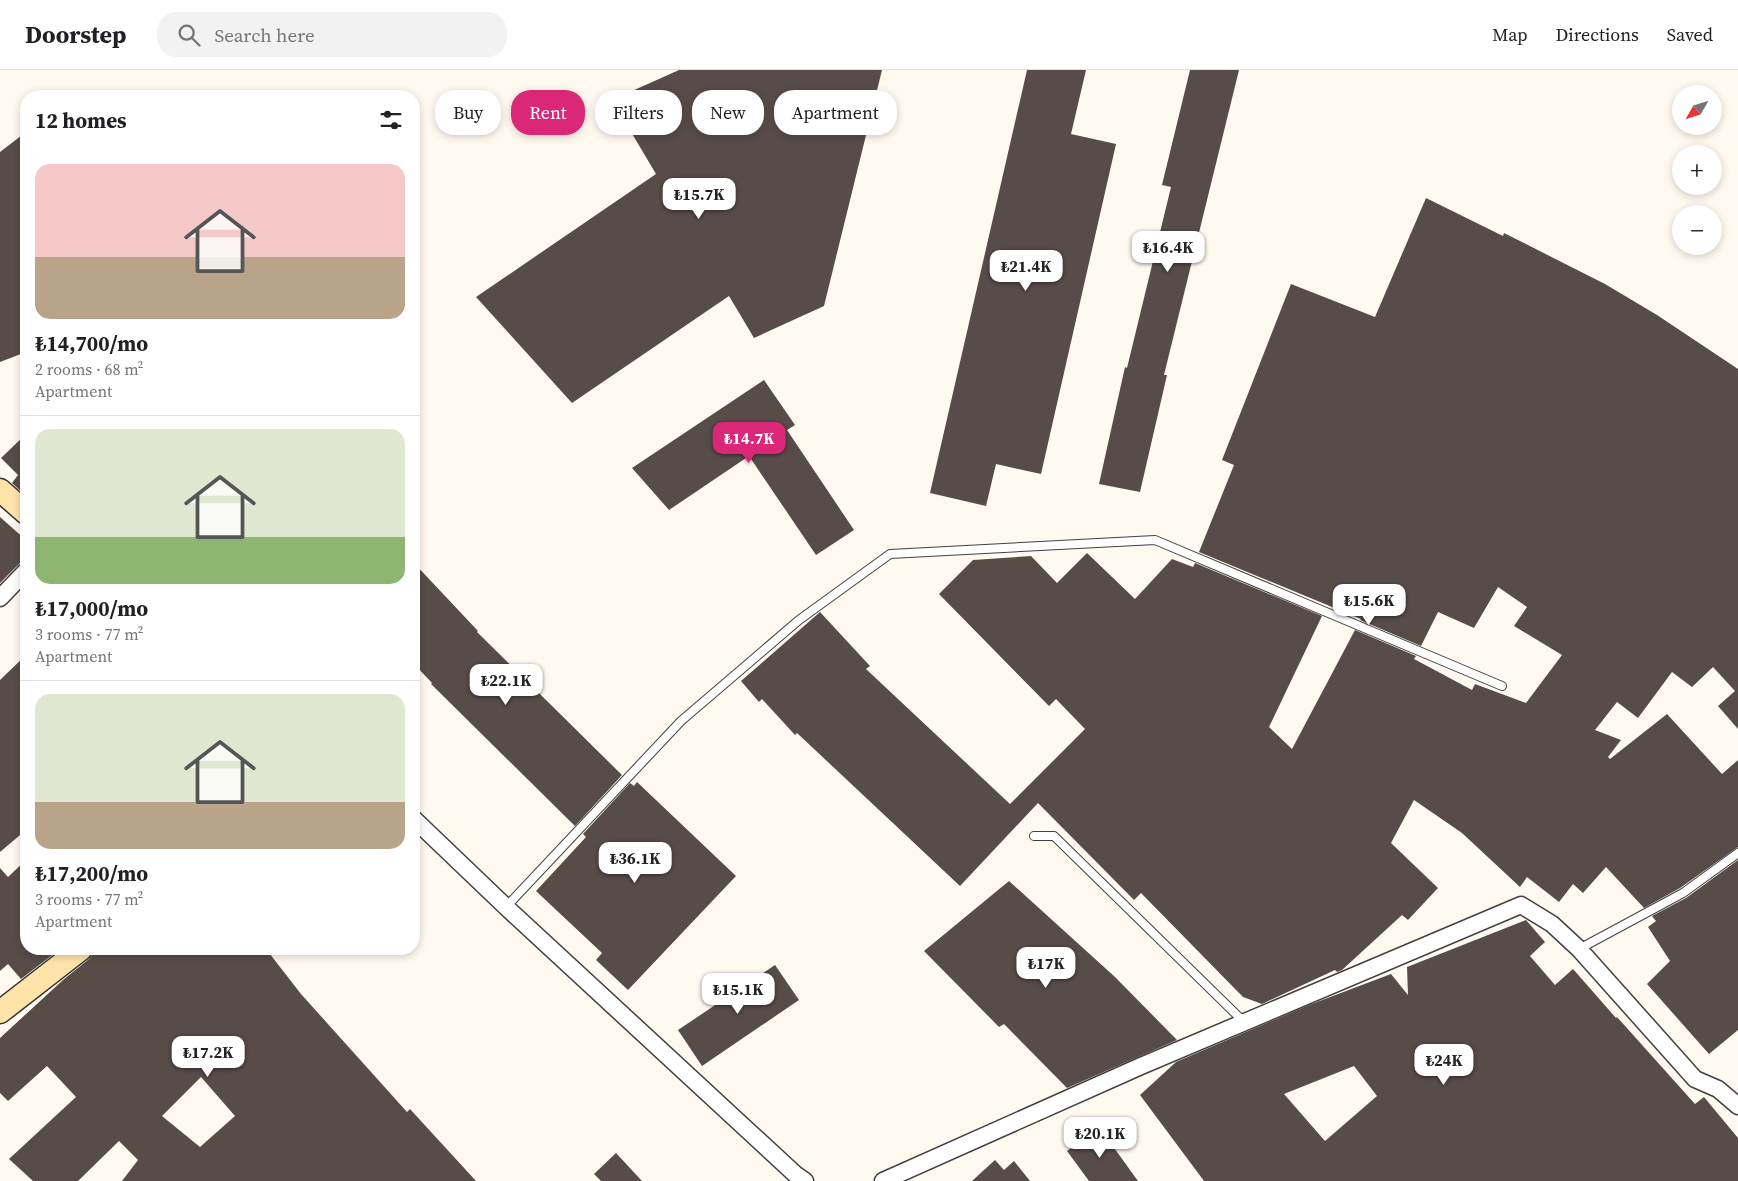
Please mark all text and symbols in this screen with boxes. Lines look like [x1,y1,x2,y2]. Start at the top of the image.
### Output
search box [157,12,507,57]
text: Doorstep [25,18,127,51]
icon: search [175,21,203,49]
text: Search here [215,22,315,48]
text: Map [1492,22,1528,47]
text: Directions [1556,22,1639,47]
text: Saved [1667,22,1713,47]
north arrow [1672,85,1722,135]
map controls [1672,85,1722,255]
chip: Buy [435,90,501,135]
chip: Rent [511,90,585,135]
chip: Filters [595,90,682,135]
chip: New [692,90,764,135]
chip: Apartment [774,90,897,135]
text: 12 homes [35,106,127,135]
icon: filters [377,106,405,134]
button: + [1672,145,1722,195]
pin: ₺15.7K [658,178,740,220]
text: ₺15.7K [674,183,724,205]
icon: home [175,196,265,286]
button: − [1672,205,1722,255]
pin: ₺16.4K [1127,230,1209,273]
text: ₺16.4K [1143,236,1193,258]
pin: ₺21.4K [985,250,1067,292]
text: ₺21.4K [1001,255,1051,277]
text: ₺14,700/mo [35,329,148,358]
text: 2 rooms · 68 m² [35,358,143,380]
text: Apartment [35,380,112,402]
pin: ₺14.7K [708,422,790,464]
text: ₺14.7K [724,427,774,449]
icon: home [175,462,265,552]
pin: ₺15.6K [1328,584,1410,626]
text: ₺15.6K [1344,589,1394,611]
text: ₺17,000/mo [35,594,148,623]
text: 3 rooms · 77 m² [35,623,143,645]
text: Apartment [35,645,112,667]
pin: ₺22.1K [465,664,547,706]
text: ₺22.1K [481,669,531,691]
icon: home [175,727,265,817]
pin: ₺36.1K [594,842,676,884]
text: ₺36.1K [610,847,660,869]
text: ₺17,200/mo [35,859,148,888]
text: 3 rooms · 77 m² [35,888,143,910]
text: Apartment [35,910,112,932]
pin: ₺17K [1016,946,1076,989]
text: ₺17K [1027,952,1065,974]
pin: ₺15.1K [697,972,779,1015]
text: ₺15.1K [713,978,763,1000]
pin: ₺17.2K [167,1036,249,1078]
text: ₺17.2K [183,1041,233,1063]
pin: ₺24K [1414,1044,1474,1086]
text: ₺24K [1425,1049,1463,1071]
pin: ₺20.1K [1059,1116,1141,1159]
text: ₺20.1K [1075,1122,1125,1144]

